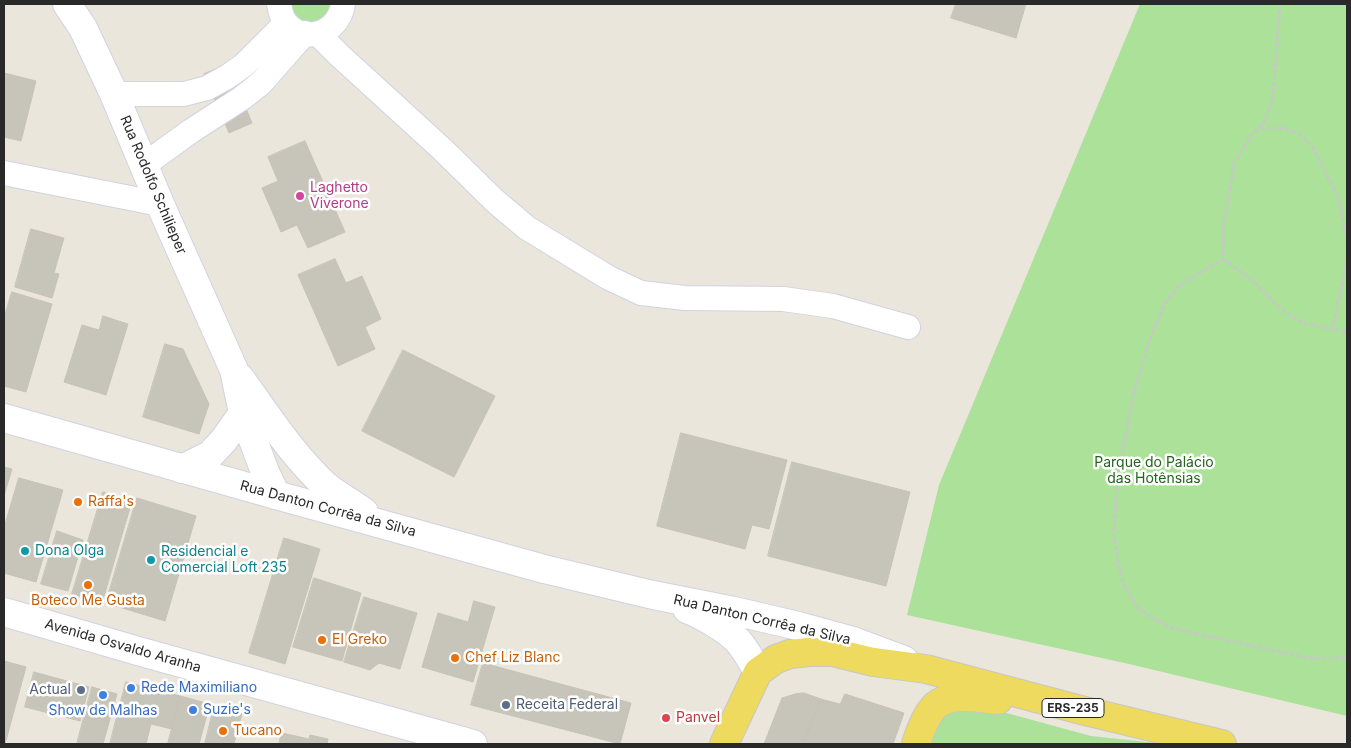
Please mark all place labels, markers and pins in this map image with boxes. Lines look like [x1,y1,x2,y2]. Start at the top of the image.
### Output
place label: Laghetto Viverone [310,180,369,212]
marker: Laghetto Viverone [294,190,306,202]
place label: Raffa's [88,494,134,510]
marker: Raffa's [72,496,84,508]
place label: Dona Olga [35,543,104,559]
place label: Residencial e Comercial Loft 235 [161,544,287,576]
marker: Dona Olga [19,545,31,557]
marker: Residencial e Comercial Loft 235 [145,554,157,566]
marker: Boteco Me Gusta [82,579,94,591]
place label: Boteco Me Gusta [31,593,145,609]
place label: El Greko [332,632,387,648]
marker: El Greko [316,634,328,646]
place label: Chef Liz Blanc [465,650,560,666]
marker: Chef Liz Blanc [449,652,461,664]
place label: Rede Maximiliano [141,680,257,696]
place label: Actual [29,682,71,698]
marker: Rede Maximiliano [125,682,137,694]
marker: Actual [75,684,87,696]
marker: Show de Malhas [97,689,109,701]
place label: Receita Federal [516,697,618,713]
marker: Receita Federal [500,699,512,711]
place label: Suzie's [203,702,251,718]
place label: Show de Malhas [49,703,157,719]
marker: Suzie's [187,704,199,716]
place label: Panvel [676,710,720,726]
marker: Panvel [660,712,672,724]
place label: Tucano [233,723,282,739]
marker: Tucano [217,725,229,737]

